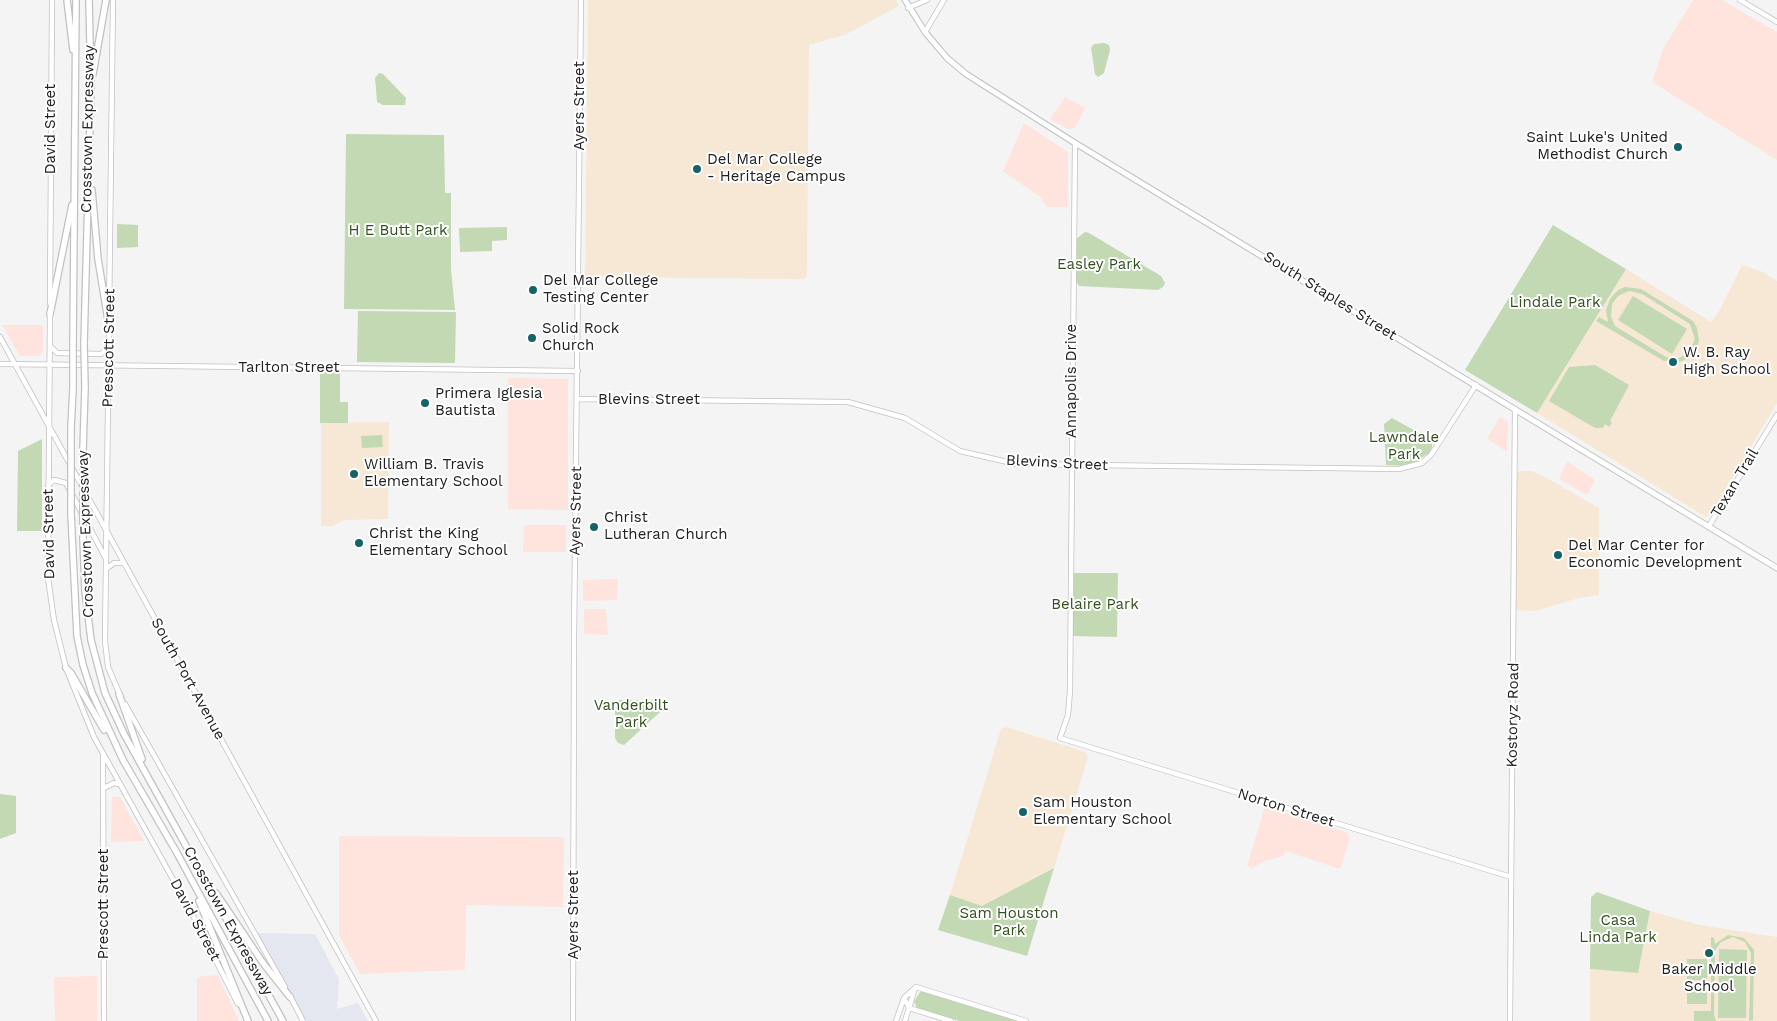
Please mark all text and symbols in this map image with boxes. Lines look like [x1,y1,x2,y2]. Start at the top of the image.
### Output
street label: Crosstown Expressway [78,45,98,213]
street label: Ayers Street [571,61,589,151]
street label: David Street [42,84,60,174]
place label: Saint Luke's United Methodist Church [1526,129,1668,164]
marker: Saint Luke's United Methodist Church [1672,141,1684,153]
place label: Del Mar College - Heritage Campus [707,151,846,186]
marker: Del Mar College - Heritage Campus [691,163,703,175]
park label: H E Butt Park [349,222,447,240]
street label: South Staples Street [1260,248,1400,344]
park label: Easley Park [1057,256,1141,274]
place label: Del Mar College Testing Center [543,272,658,307]
marker: Del Mar College Testing Center [527,284,539,296]
street label: Presscott Street [99,289,119,407]
park label: Lindale Park [1510,294,1600,312]
place label: Solid Rock Church [542,320,619,355]
street label: Annapolis Drive [1063,324,1081,438]
marker: Solid Rock Church [526,332,538,344]
place label: W. B. Ray High School [1683,344,1770,379]
marker: W. B. Ray High School [1667,356,1679,368]
street label: Tarlton Street [238,359,340,377]
place label: Primera Iglesia Bautista [435,385,543,420]
street label: Blevins Street [598,391,700,409]
marker: Primera Iglesia Bautista [419,397,431,409]
park label: Lawndale Park [1369,429,1439,464]
street label: Texan Trail [1707,445,1763,521]
street label: Crosstown Expressway [74,450,98,618]
street label: Blevins Street [1006,451,1108,475]
place label: William B. Travis Elementary School [364,456,503,491]
street label: Ayers Street [566,466,586,556]
marker: William B. Travis Elementary School [348,468,360,480]
street label: David Street [39,489,59,579]
place label: Christ Lutheran Church [604,509,727,544]
marker: Christ Lutheran Church [588,521,600,533]
place label: Christ the King Elementary School [369,525,508,560]
marker: Christ the King Elementary School [353,537,365,549]
place label: Del Mar Center for Economic Development [1568,537,1742,572]
marker: Del Mar Center for Economic Development [1552,549,1564,561]
park label: Belaire Park [1051,596,1139,614]
street label: South Port Avenue [147,615,229,743]
street label: Kostoryz Road [1503,662,1523,768]
park label: Vanderbilt Park [594,697,668,732]
street label: Norton Street [1235,785,1337,831]
place label: Sam Houston Elementary School [1033,794,1172,829]
marker: Sam Houston Elementary School [1017,806,1029,818]
street label: Crosstown Expressway [179,843,277,999]
street label: Prescott Street [95,849,113,959]
street label: Ayers Street [565,870,583,960]
street label: David Street [166,876,224,964]
park label: Sam Houston Park [960,905,1058,940]
park label: Casa Linda Park [1579,912,1657,947]
marker: Baker Middle School [1703,947,1715,959]
place label: Baker Middle School [1661,961,1757,996]

